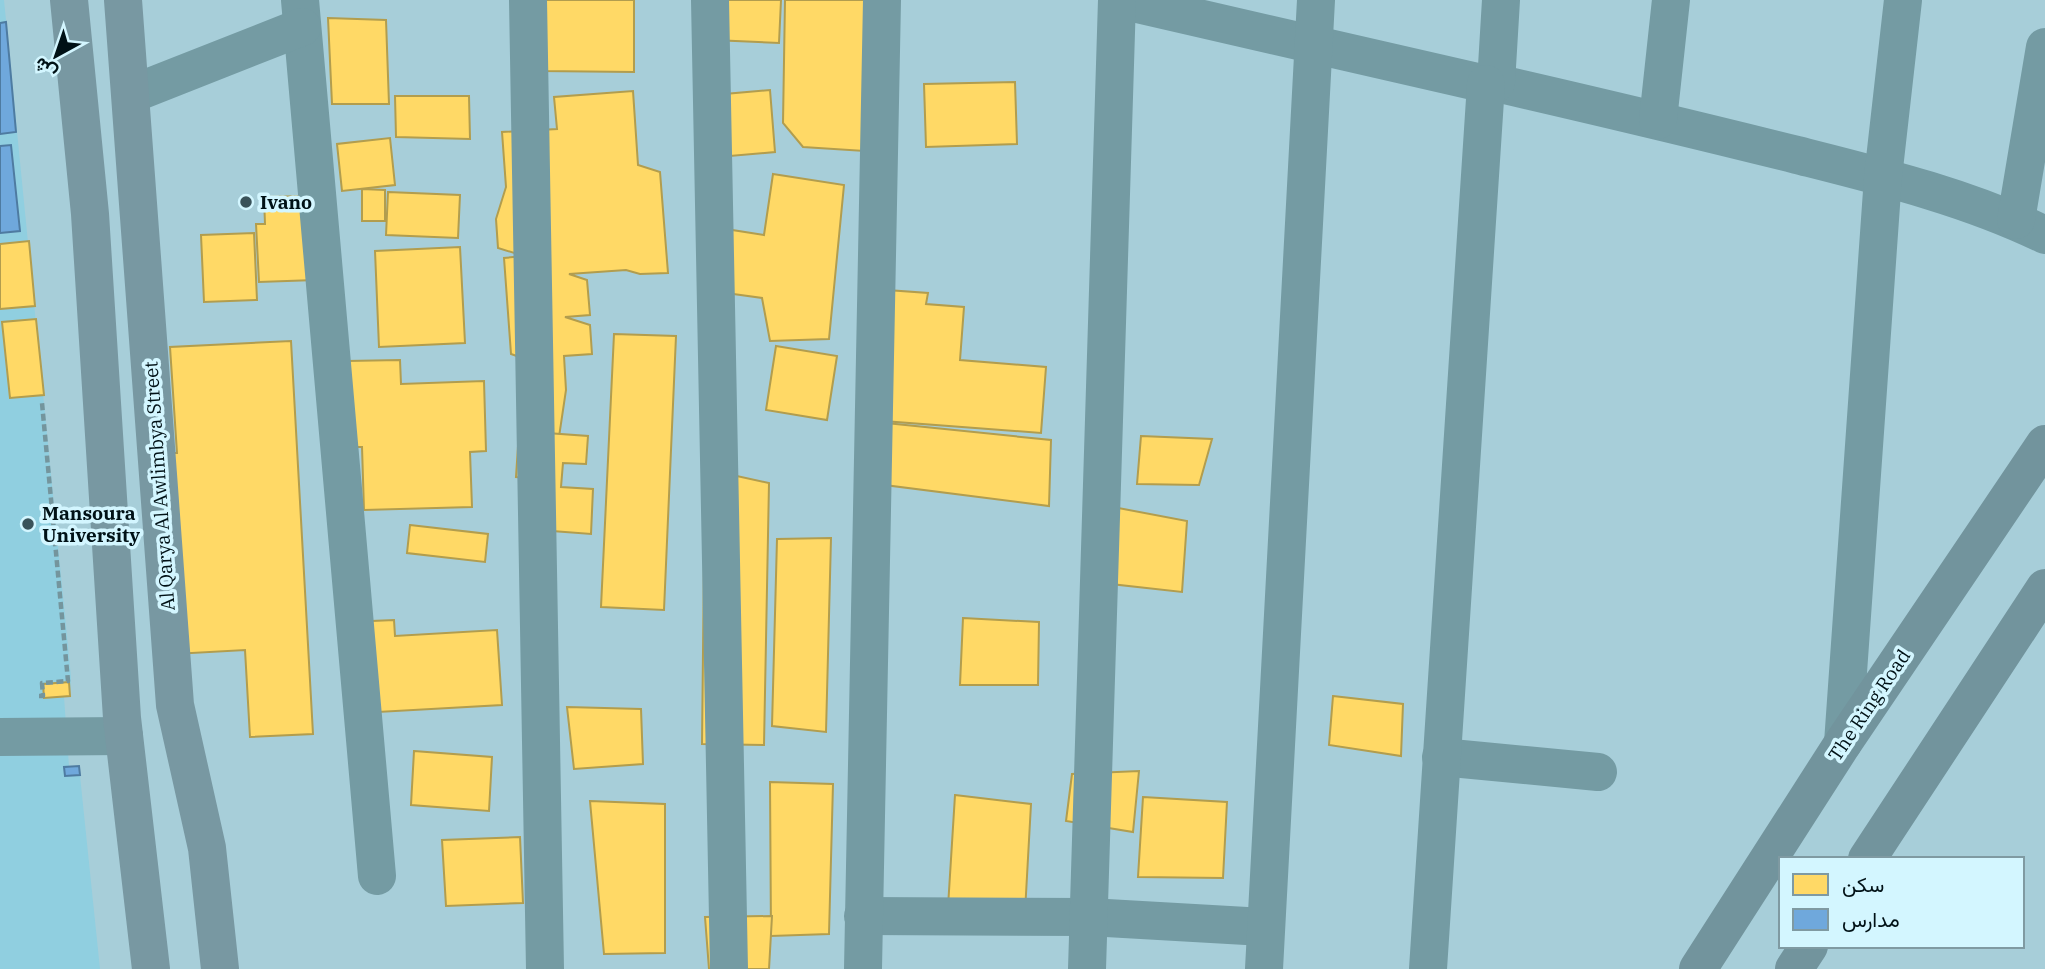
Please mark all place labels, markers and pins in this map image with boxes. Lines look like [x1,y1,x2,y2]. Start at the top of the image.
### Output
place label: Ivano [260,190,312,214]
marker: Ivano [238,194,254,210]
place label: Mansoura University [42,501,140,547]
marker: Mansoura University [20,516,36,532]

